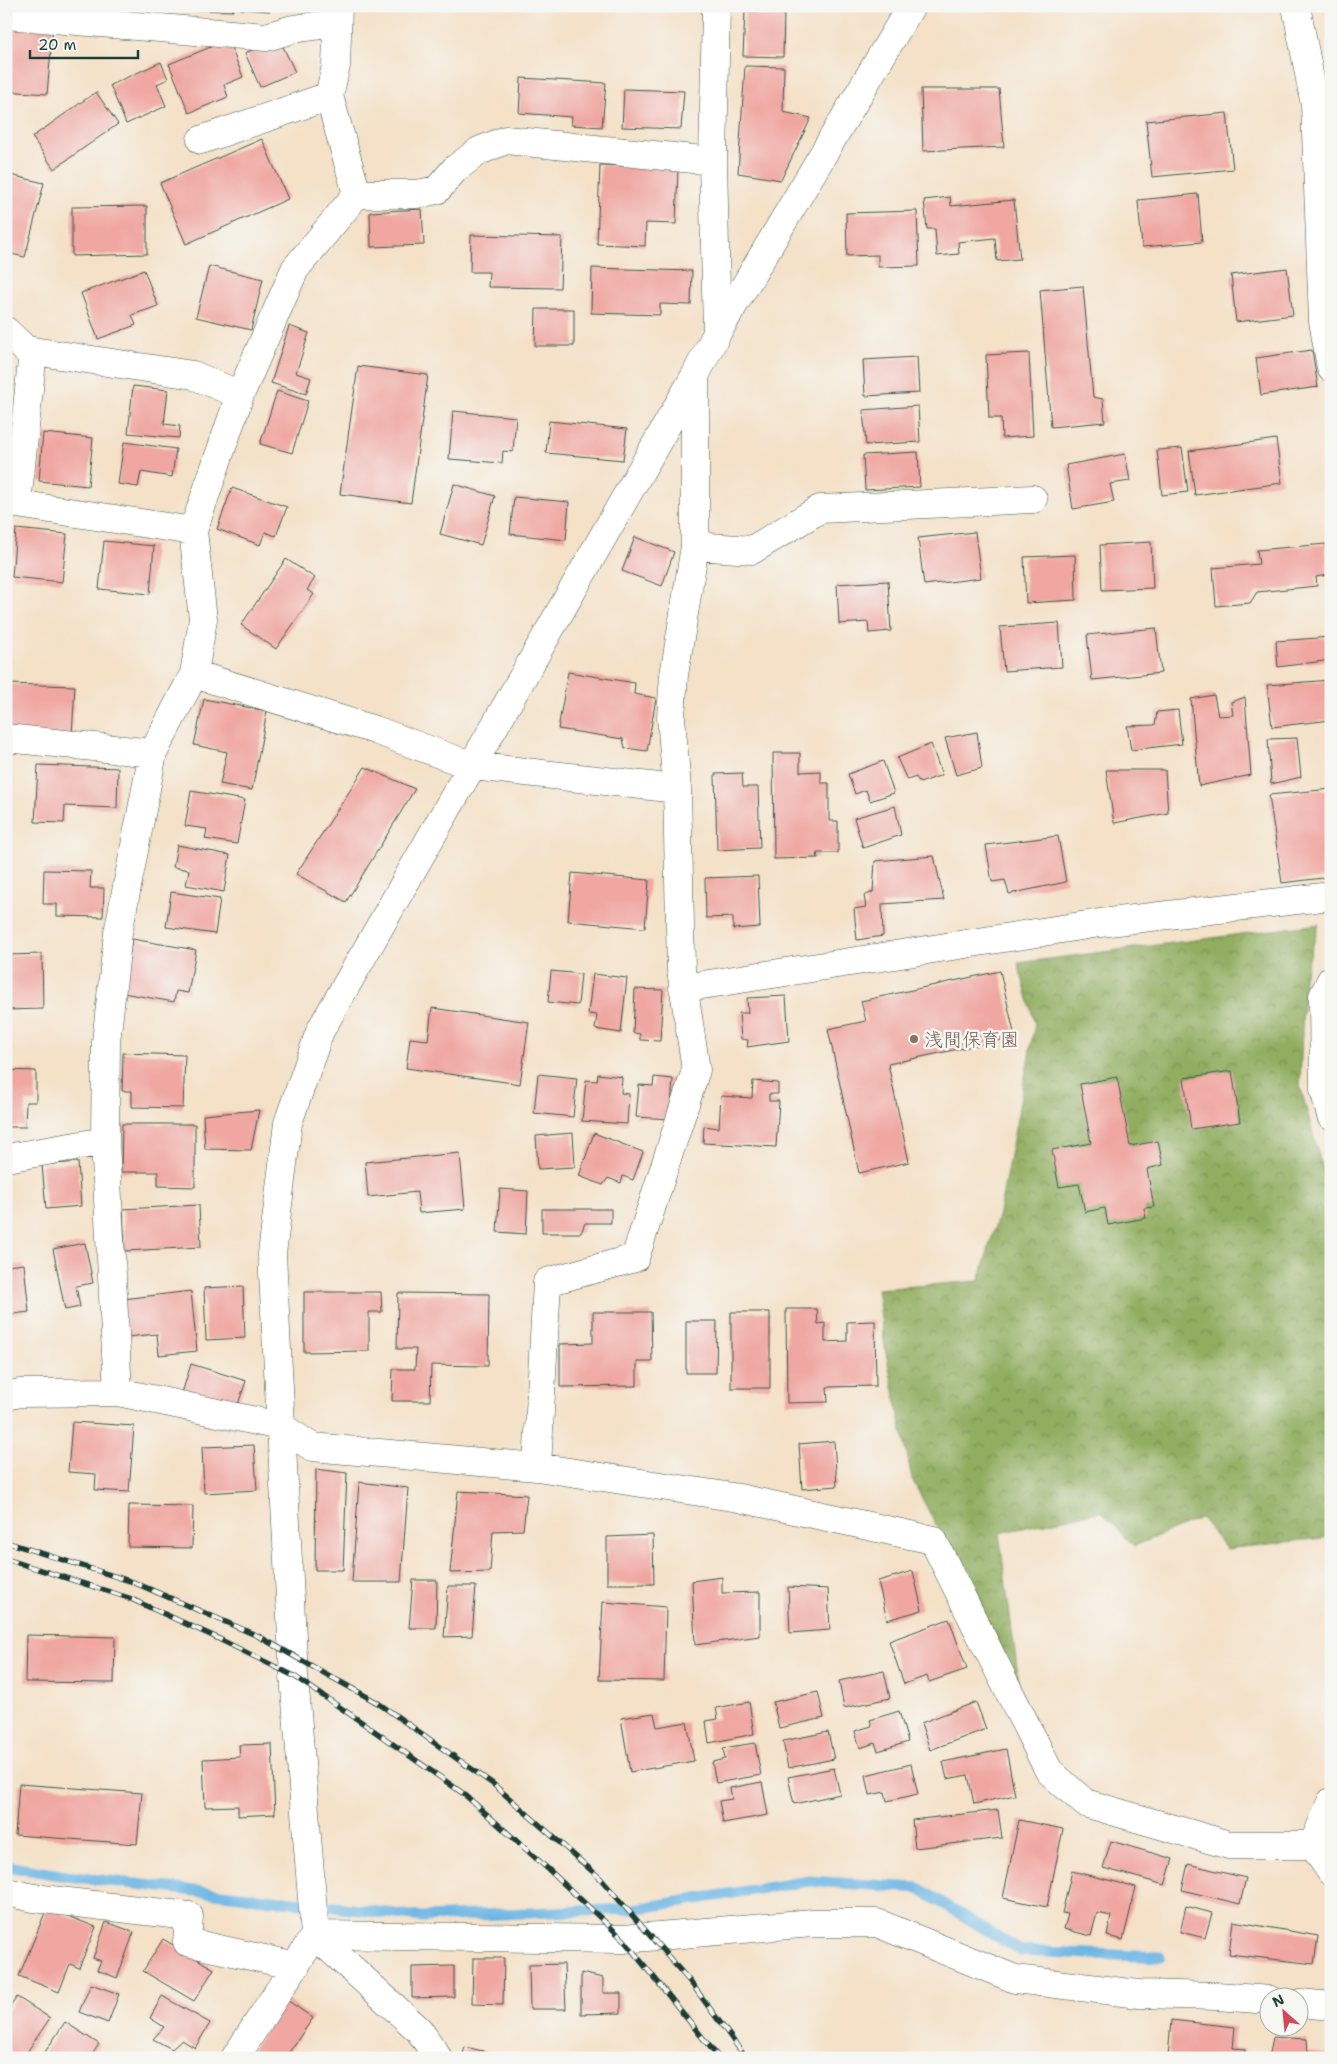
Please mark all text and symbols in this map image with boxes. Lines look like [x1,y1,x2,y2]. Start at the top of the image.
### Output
scale bar [30,28,138,60]
text: 20 m [38,35,77,55]
place label: 浅間保育園 [924,1027,1019,1052]
marker: 浅間保育園 [908,1033,920,1045]
north arrow [1260,1986,1310,2036]
text: N [1269,1990,1287,2011]

